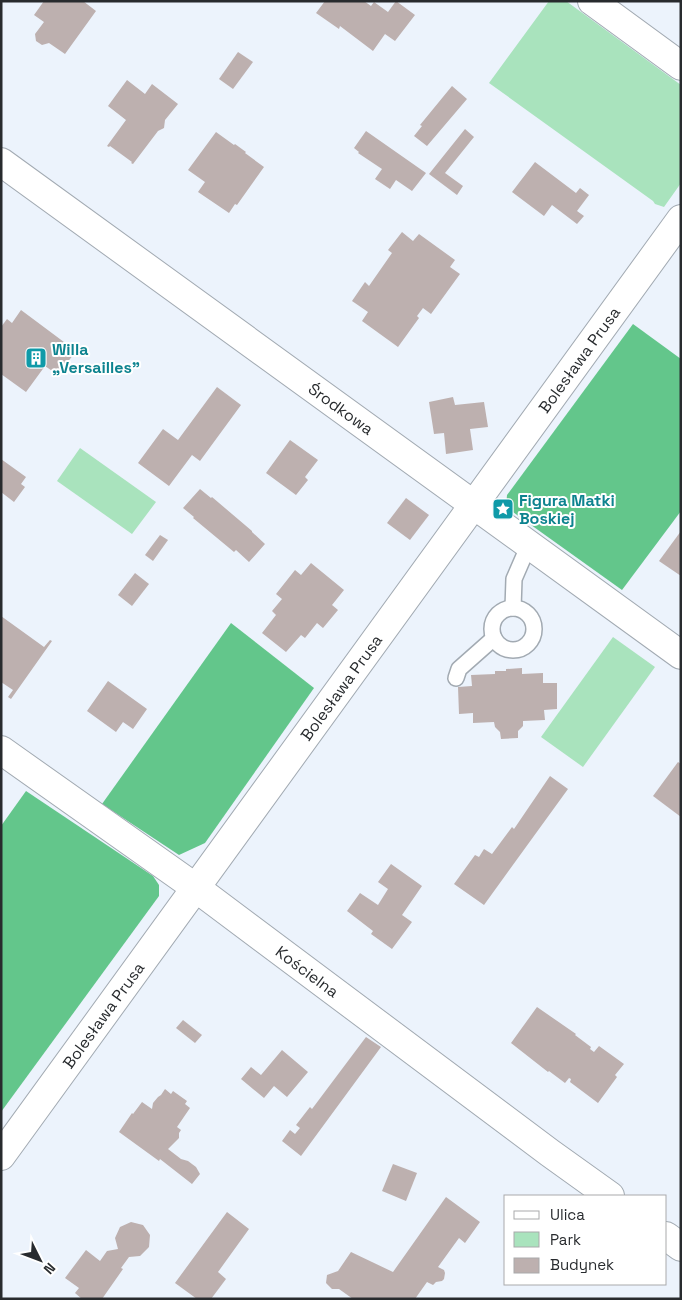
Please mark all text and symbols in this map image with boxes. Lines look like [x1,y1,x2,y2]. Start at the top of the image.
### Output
street label: Bolesława Prusa [533,302,625,417]
place label: Willa „Versailles” [52,339,140,378]
building icon: Willa „Versailles” [24,346,48,370]
street label: Środkowa [304,378,378,439]
place label: Figura Matki Boskiej [519,490,615,529]
place icon: Figura Matki Boskiej [491,497,515,521]
street label: Bolesława Prusa [295,630,387,745]
street label: Kościelna [272,941,343,1002]
street label: Bolesława Prusa [58,958,149,1072]
legend [504,1195,667,1285]
text: Ulica [550,1205,585,1224]
text: Park [550,1230,581,1249]
north arrow [15,1235,65,1285]
text: Budynek [550,1255,614,1274]
text: N [40,1259,59,1278]

